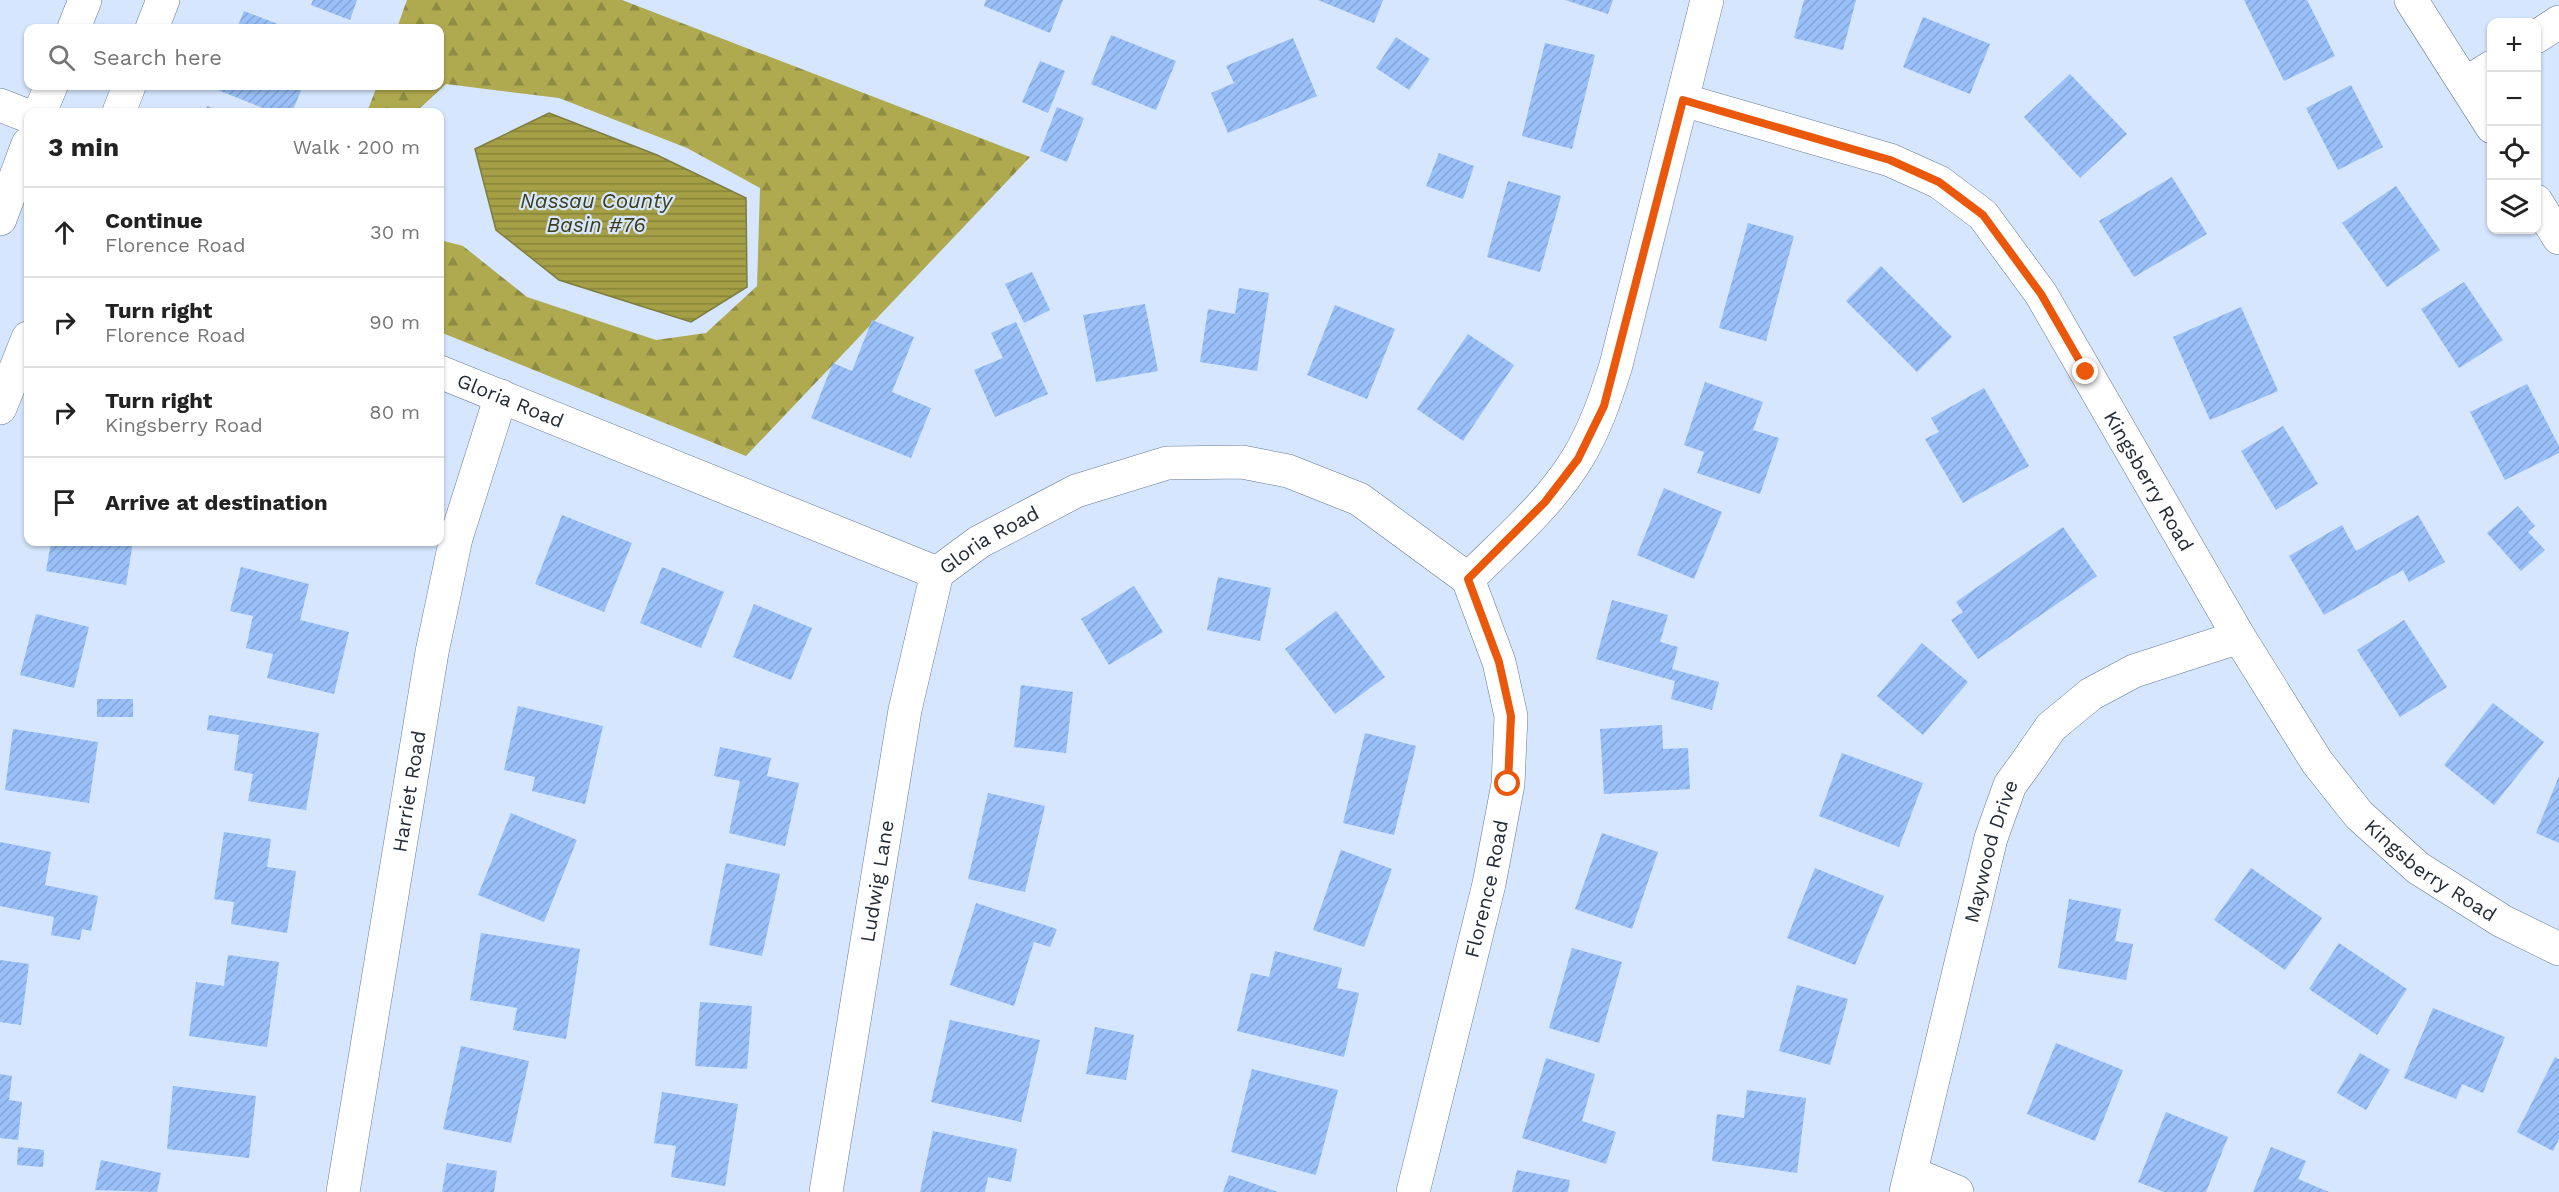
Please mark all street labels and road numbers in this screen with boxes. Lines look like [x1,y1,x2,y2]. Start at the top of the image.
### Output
street label: Gloria Road [454,368,567,433]
street label: Kingsberry Road [2099,406,2199,555]
street label: Gloria Road [934,501,1043,579]
street label: Harriet Road [387,729,431,854]
street label: Maywood Drive [1959,777,2023,925]
street label: Kingsberry Road [2360,814,2501,926]
street label: Ludwig Lane [855,818,899,944]
street label: Florence Road [1459,818,1513,960]

